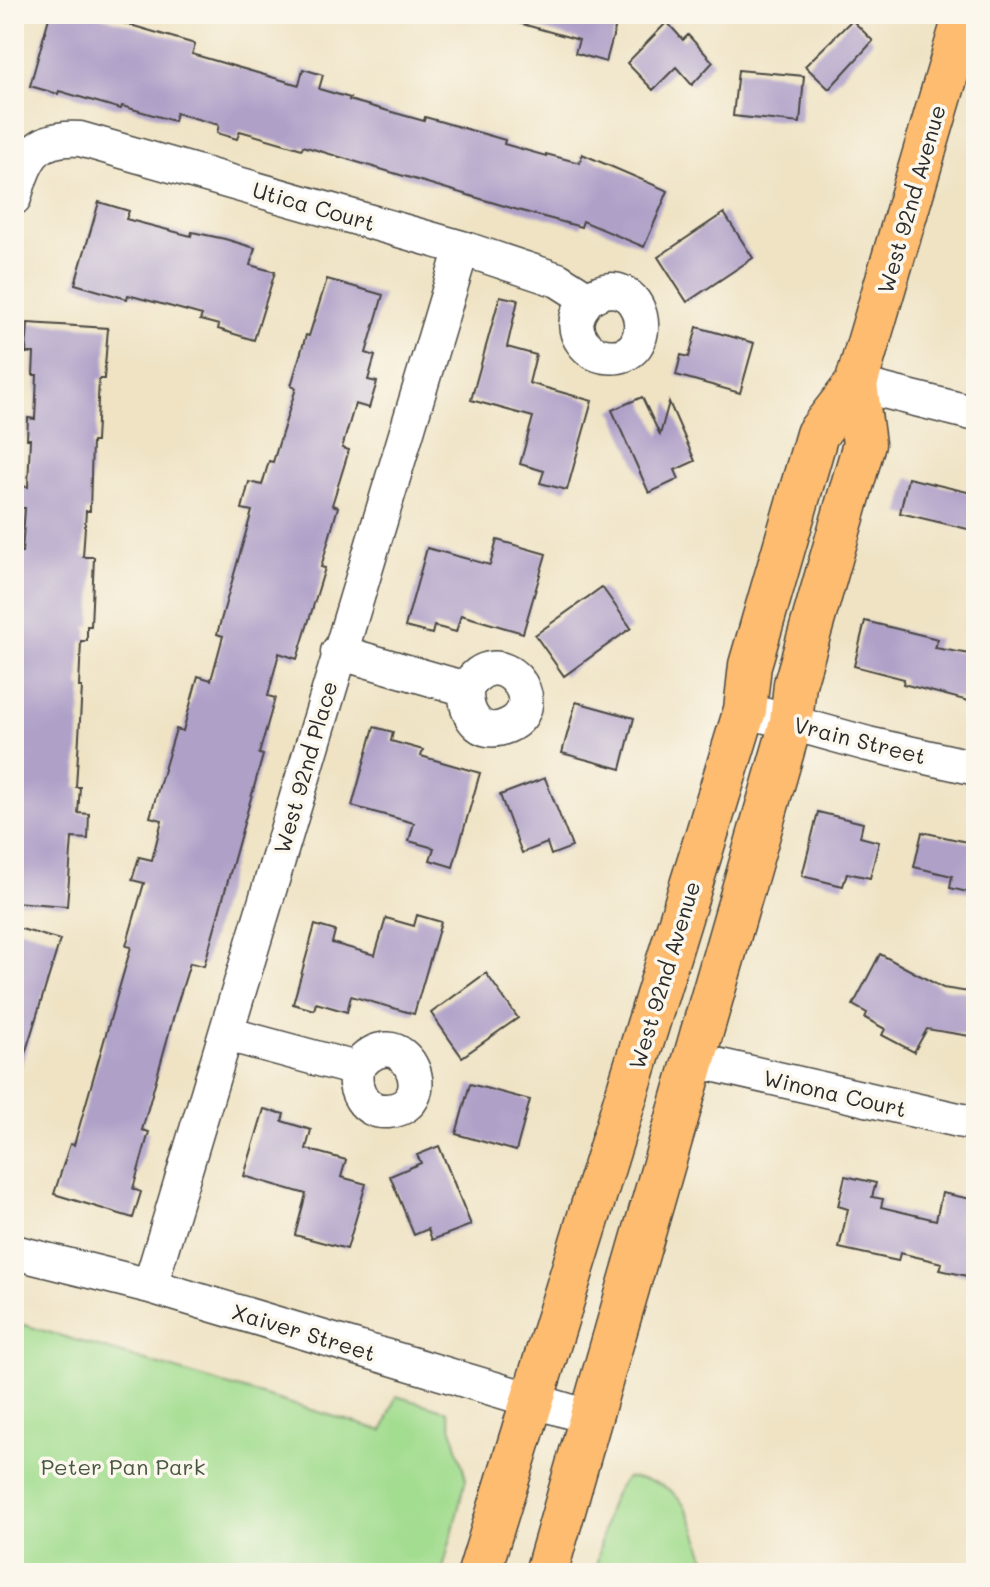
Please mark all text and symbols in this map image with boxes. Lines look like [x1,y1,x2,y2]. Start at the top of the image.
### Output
street label: West 92nd Avenue [870,101,952,297]
street label: Utica Court [249,175,379,237]
street label: West 92nd Place [267,677,343,857]
street label: Vrain Street [791,710,929,770]
street label: West 92nd Avenue [622,878,706,1072]
street label: Winona Court [761,1062,909,1124]
street label: Xaiver Street [229,1296,379,1368]
park label: Peter Pan Park [41,1452,205,1481]

